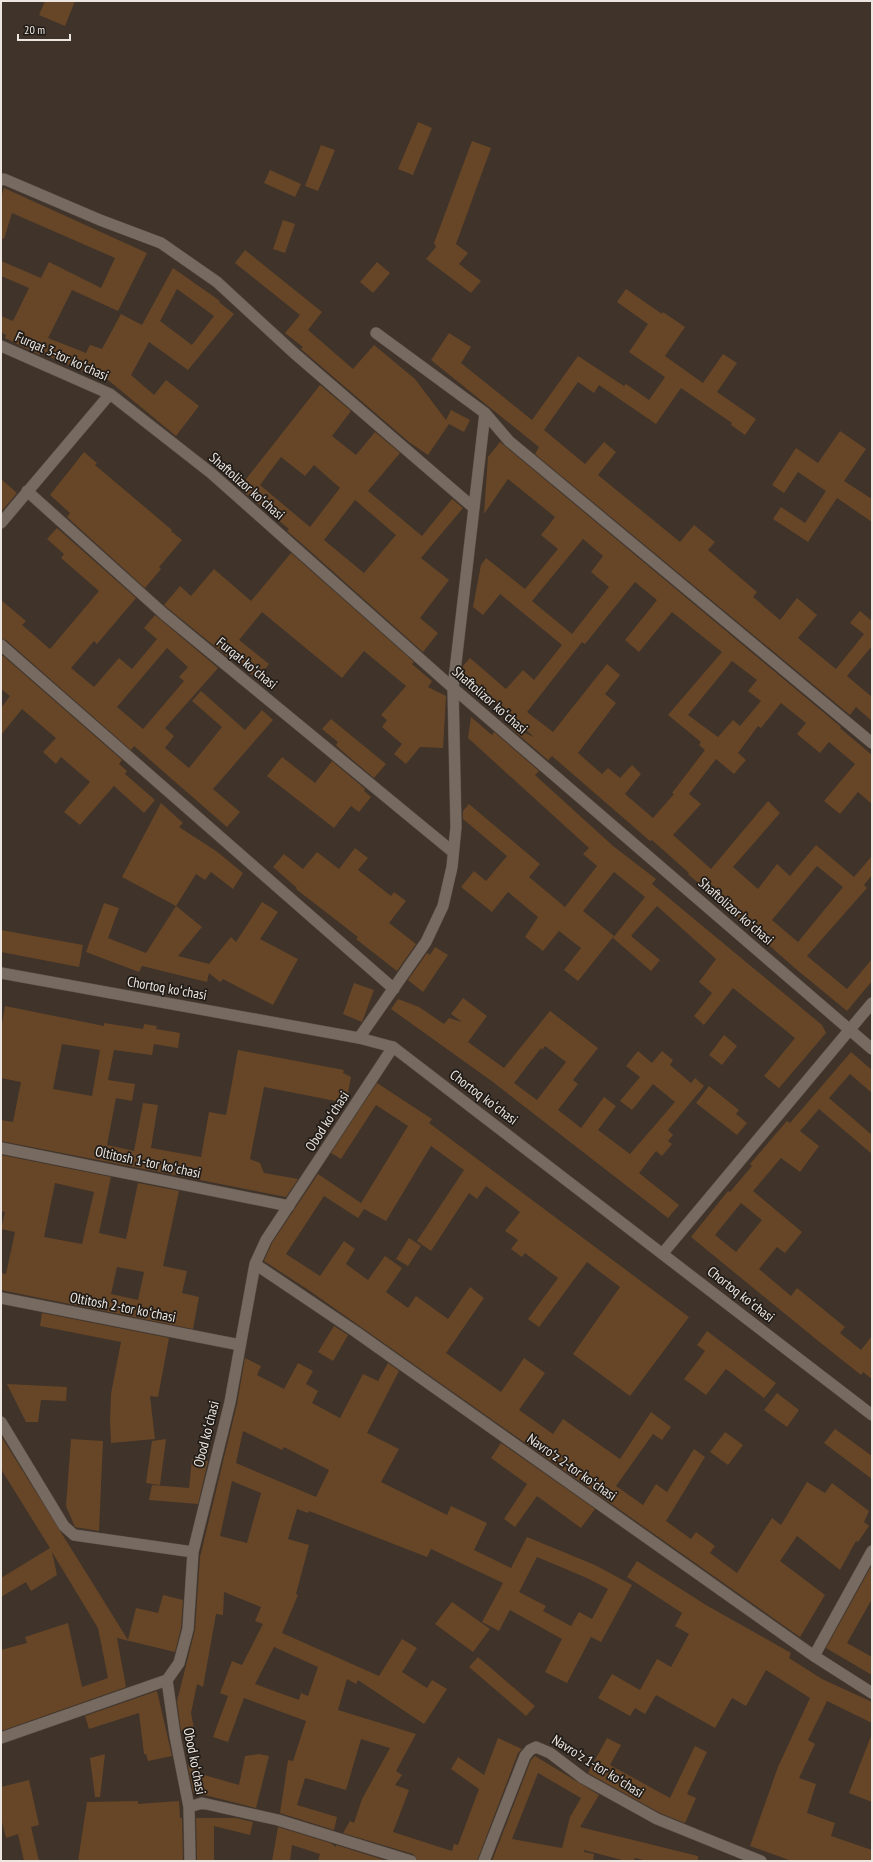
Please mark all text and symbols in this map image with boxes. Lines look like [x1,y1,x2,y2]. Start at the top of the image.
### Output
scale bar [18,16,70,42]
text: 20 m [24,22,45,37]
street label: Furqat 3-tor koʻchasi [13,327,111,385]
street label: Shaftolizor koʻchasi [206,448,288,524]
street label: Furqat koʻchasi [213,633,281,693]
street label: Shaftolizor koʻchasi [449,662,531,738]
street label: Shaftolizor koʻchasi [695,873,777,949]
street label: Chortoq koʻchasi [126,972,208,1004]
street label: Chortoq koʻchasi [446,1066,522,1128]
street label: Obod koʻchasi [301,1088,353,1154]
street label: Oltitosh 1-tor koʻchasi [94,1142,202,1182]
street label: Chortoq koʻchasi [704,1262,778,1326]
street label: Oltitosh 2-tor koʻchasi [69,1288,177,1326]
street label: Obod koʻchasi [189,1399,223,1469]
street label: Navroʻz 2-tor koʻchasi [524,1429,620,1505]
street label: Obod koʻchasi [180,1726,210,1796]
street label: Navroʻz 1-tor koʻchasi [549,1731,647,1801]

